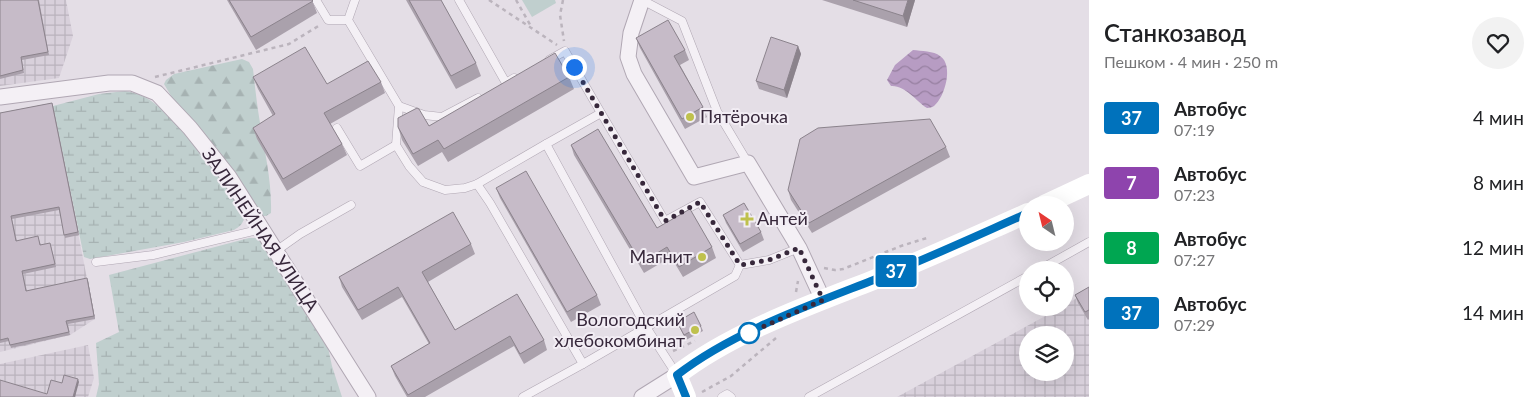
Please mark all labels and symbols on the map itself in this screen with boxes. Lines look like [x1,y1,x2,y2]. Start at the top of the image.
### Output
your location [562,55,587,80]
place label: Пятёрочка [700,105,788,127]
marker: Пятёрочка [684,111,696,123]
street label: ЗАЛИНЕЙНАЯ УЛИЦА [198,143,324,316]
north arrow [1019,196,1074,251]
place label: Антей [757,207,808,229]
marker: Антей [741,213,753,225]
place label: Магнит [630,245,692,267]
marker: Магнит [696,251,708,263]
line badge: 37 [874,255,918,287]
place label: Вологодский хлебокомбинат [555,308,685,351]
unlabelled marker [738,322,760,344]
marker: Вологодский хлебокомбинат [689,324,701,336]

